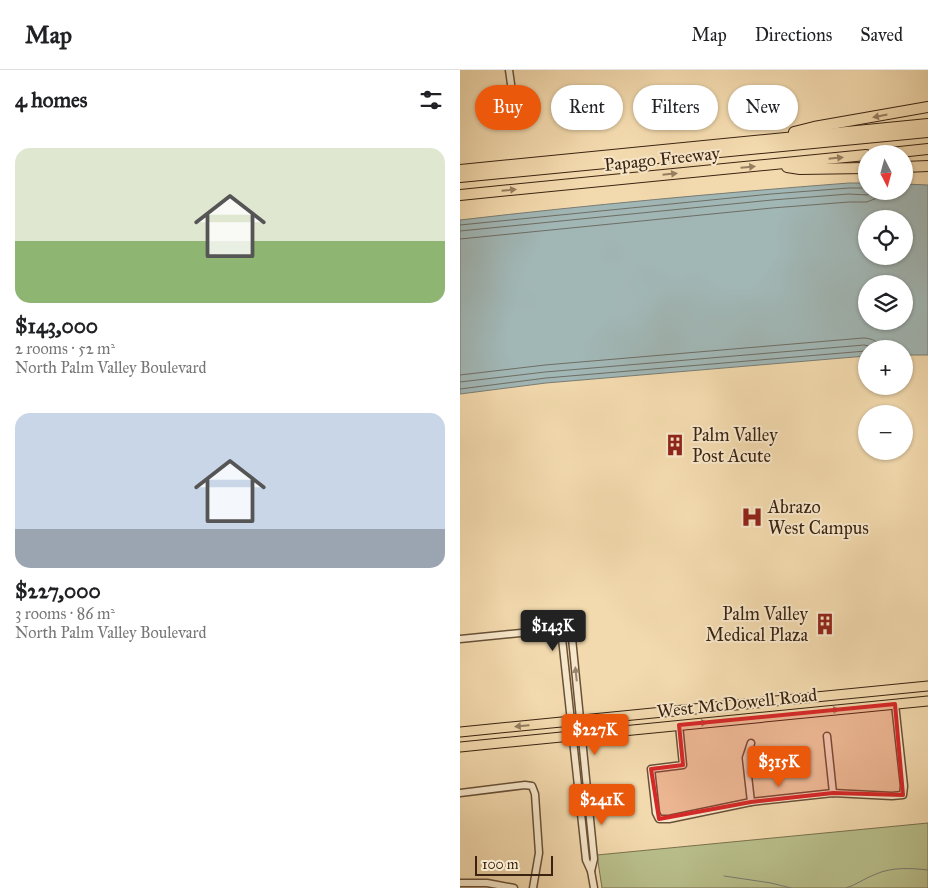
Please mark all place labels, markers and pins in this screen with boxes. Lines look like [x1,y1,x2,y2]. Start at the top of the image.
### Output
place label: Palm Valley Post Acute [692,424,778,467]
building icon: Palm Valley Post Acute [662,432,688,458]
place label: Abrazo West Campus [767,496,869,539]
hospital icon: Abrazo West Campus [739,504,765,530]
place label: Palm Valley Medical Plaza [706,603,809,646]
pin: $143K [518,610,588,652]
building icon: Palm Valley Medical Plaza [812,611,838,637]
pin: $227K [560,714,630,756]
pin: $315K [744,746,814,788]
pin: $241K [567,784,637,826]

